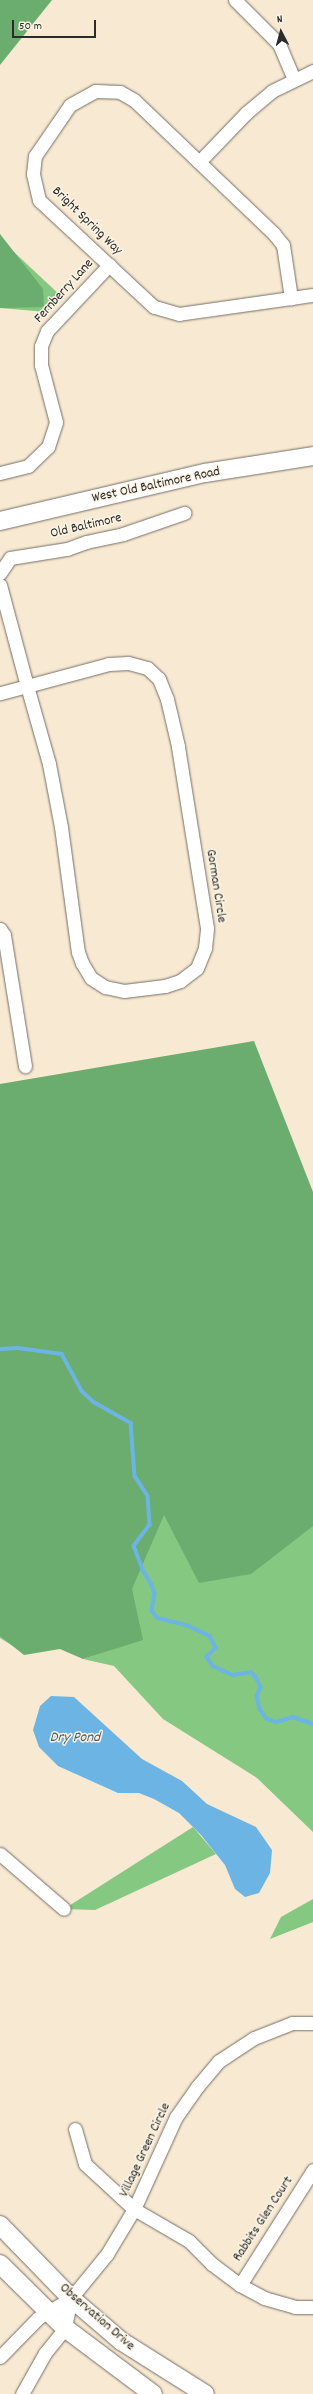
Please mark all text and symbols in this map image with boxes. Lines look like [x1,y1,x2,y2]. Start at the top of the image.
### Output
scale bar [14,12,98,38]
north arrow [261,12,301,52]
text: N [276,12,283,28]
text: 50 m [19,18,42,35]
street label: Bright Spring Way [48,183,126,259]
street label: Fernberry Lane [31,255,97,327]
street label: West Old Baltimore Road [90,463,222,507]
street label: Old Baltimore [49,510,123,542]
street label: Gorman Circle [202,848,230,924]
water label: Dry Pond [50,1730,100,1748]
street label: Village Green Circle [116,2100,174,2200]
street label: Rabbits Glen Court [229,2173,297,2265]
street label: Observation Drive [56,2280,138,2354]

